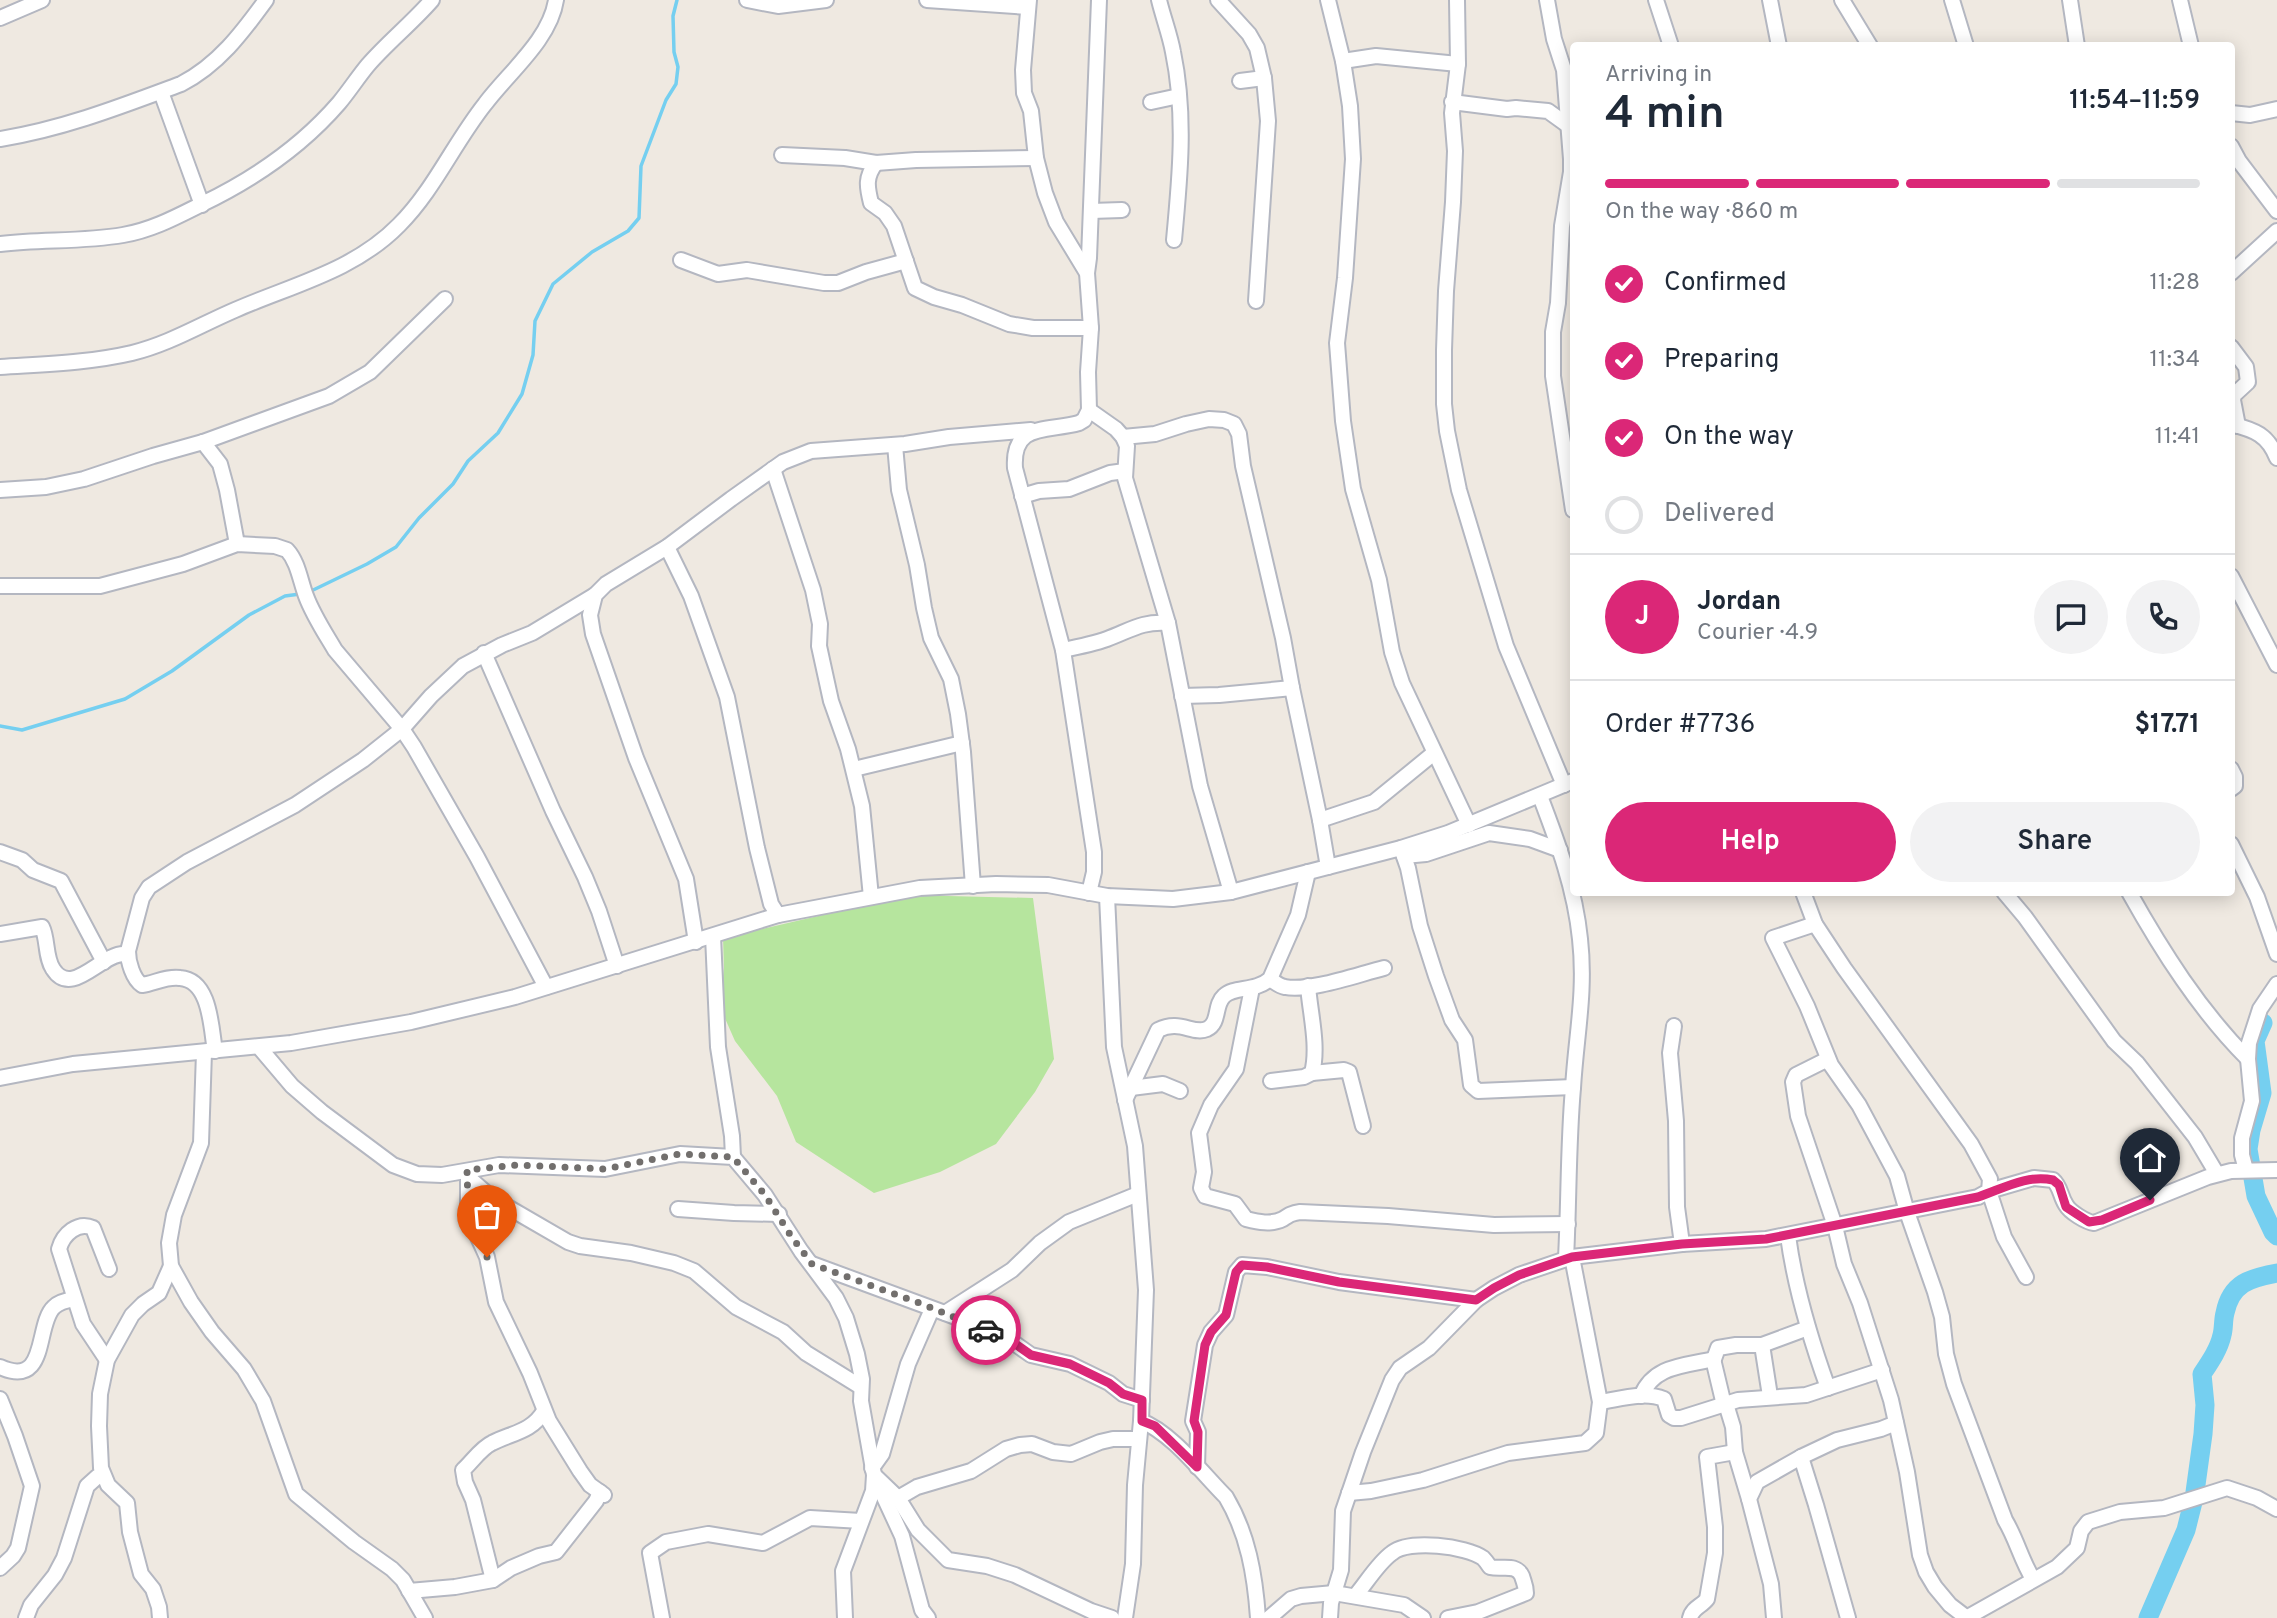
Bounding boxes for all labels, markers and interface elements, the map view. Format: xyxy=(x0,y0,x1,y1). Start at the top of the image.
text: Arriving in xyxy=(1605,61,1712,90)
text: 11:54–11:59 xyxy=(2069,85,2200,118)
text: 4 min xyxy=(1605,86,1725,145)
text: On the way · 860 m xyxy=(1605,198,1798,227)
icon: check xyxy=(1605,265,1643,303)
text: Confirmed xyxy=(1664,267,1787,300)
text: 11:28 xyxy=(2150,269,2200,298)
icon: check xyxy=(1605,342,1643,380)
text: Preparing xyxy=(1664,344,1779,377)
text: 11:34 xyxy=(2150,346,2200,375)
icon: check xyxy=(1605,419,1643,457)
text: On the way xyxy=(1664,421,1794,454)
text: 11:41 xyxy=(2155,423,2200,452)
text: Delivered xyxy=(1664,498,1775,531)
button: chat xyxy=(2034,580,2108,654)
button: phone xyxy=(2126,580,2200,654)
text: Jordan xyxy=(1697,586,1781,619)
text: J xyxy=(1635,601,1649,634)
text: Courier · 4.9 xyxy=(1697,619,1818,648)
text: Order #7736 xyxy=(1605,709,1755,742)
text: $17.71 xyxy=(2134,709,2200,742)
button: Help xyxy=(1605,802,1896,882)
button: Share xyxy=(1910,802,2200,882)
pin xyxy=(2120,1128,2180,1200)
icon: home xyxy=(2131,1139,2169,1177)
pin xyxy=(457,1185,517,1257)
icon: bag xyxy=(468,1196,506,1234)
courier xyxy=(951,1295,1021,1365)
icon: car xyxy=(967,1311,1005,1349)

